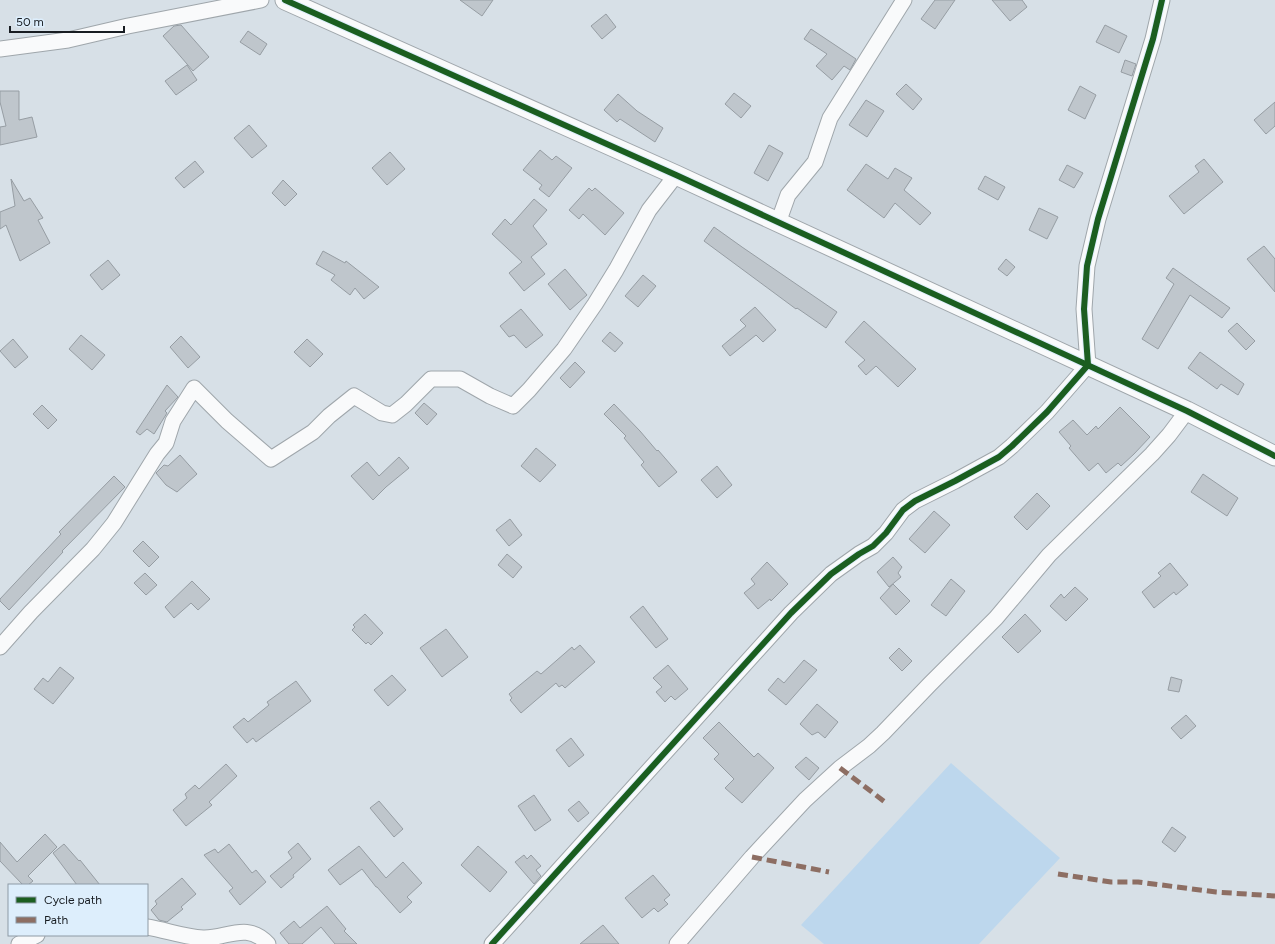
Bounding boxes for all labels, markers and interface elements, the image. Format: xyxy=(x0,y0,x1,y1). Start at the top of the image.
scale bar xyxy=(10,8,124,34)
text: 50 m xyxy=(16,15,44,29)
legend xyxy=(8,884,148,936)
text: Cycle path xyxy=(44,893,102,907)
text: Path xyxy=(44,913,68,927)

